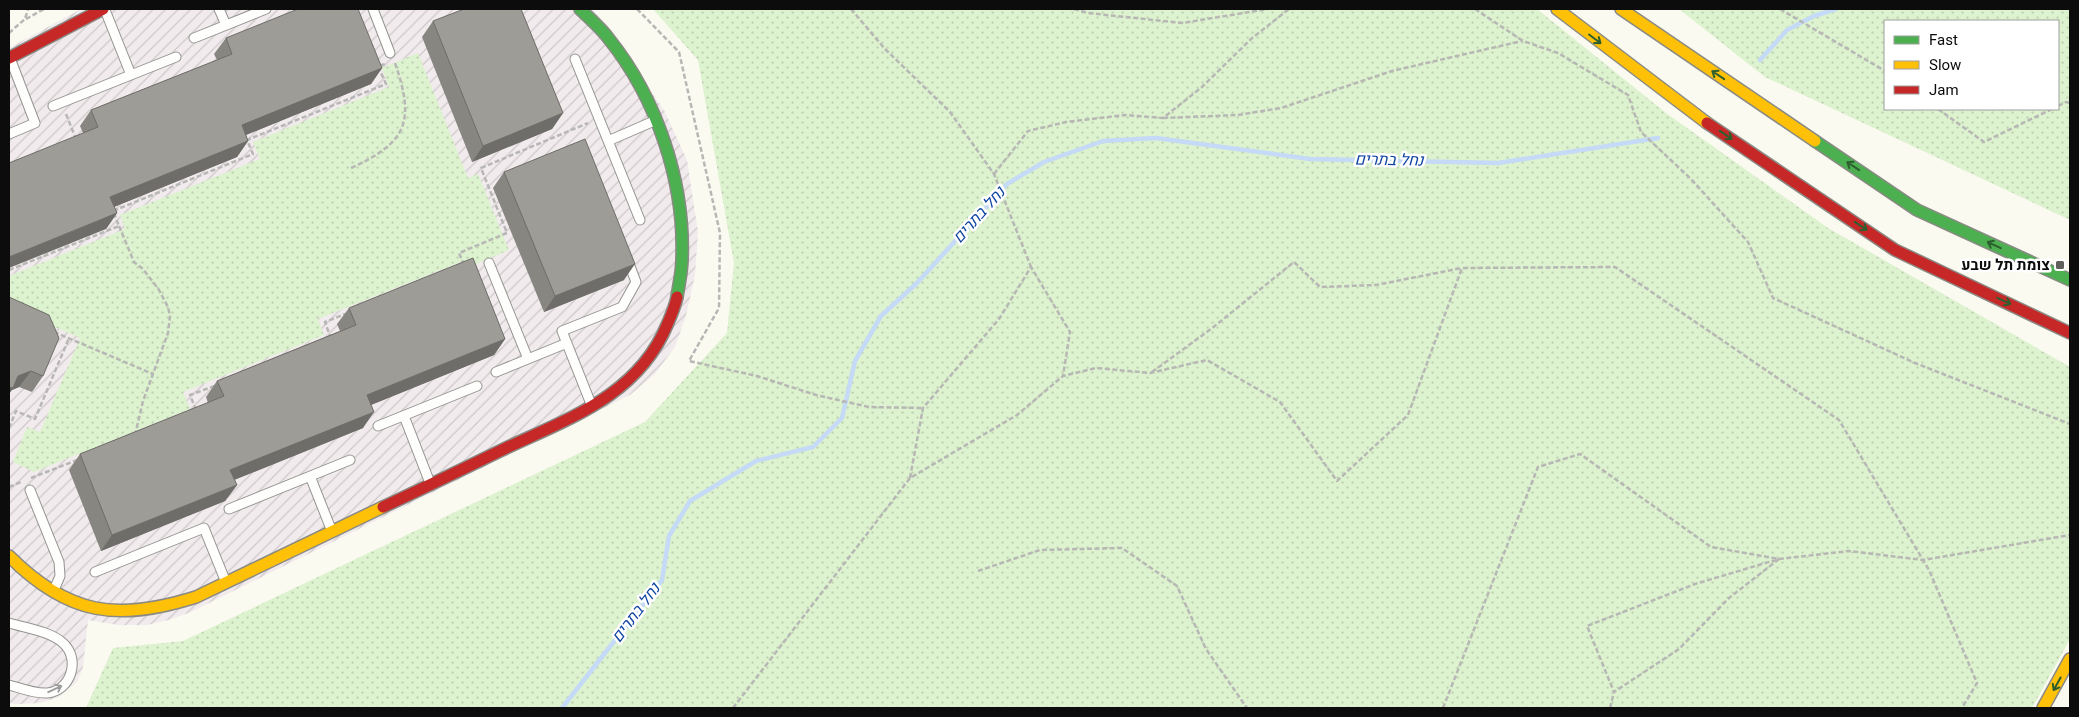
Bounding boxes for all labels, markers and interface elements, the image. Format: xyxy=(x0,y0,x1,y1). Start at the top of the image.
legend xyxy=(1884,20,2059,110)
text: Fast xyxy=(1929,29,1958,51)
one-way arrow xyxy=(1588,34,1602,44)
text: Slow xyxy=(1929,54,1961,76)
one-way arrow xyxy=(1712,70,1726,80)
text: Jam xyxy=(1929,79,1959,101)
one-way arrow xyxy=(1719,130,1733,140)
water label: נחל בתרים xyxy=(1354,147,1425,173)
one-way arrow xyxy=(1846,161,1860,171)
water label: נחל בתרים xyxy=(947,180,1012,249)
one-way arrow xyxy=(1853,221,1867,231)
one-way arrow xyxy=(1987,240,2002,249)
place label: צומת תל שבע xyxy=(1961,254,2050,276)
marker: צומת תל שבע xyxy=(2054,259,2066,271)
one-way arrow xyxy=(1996,297,2011,307)
water label: נחל בתרים xyxy=(606,577,667,648)
one-way arrow xyxy=(2052,676,2062,691)
one-way arrow xyxy=(48,684,63,694)

